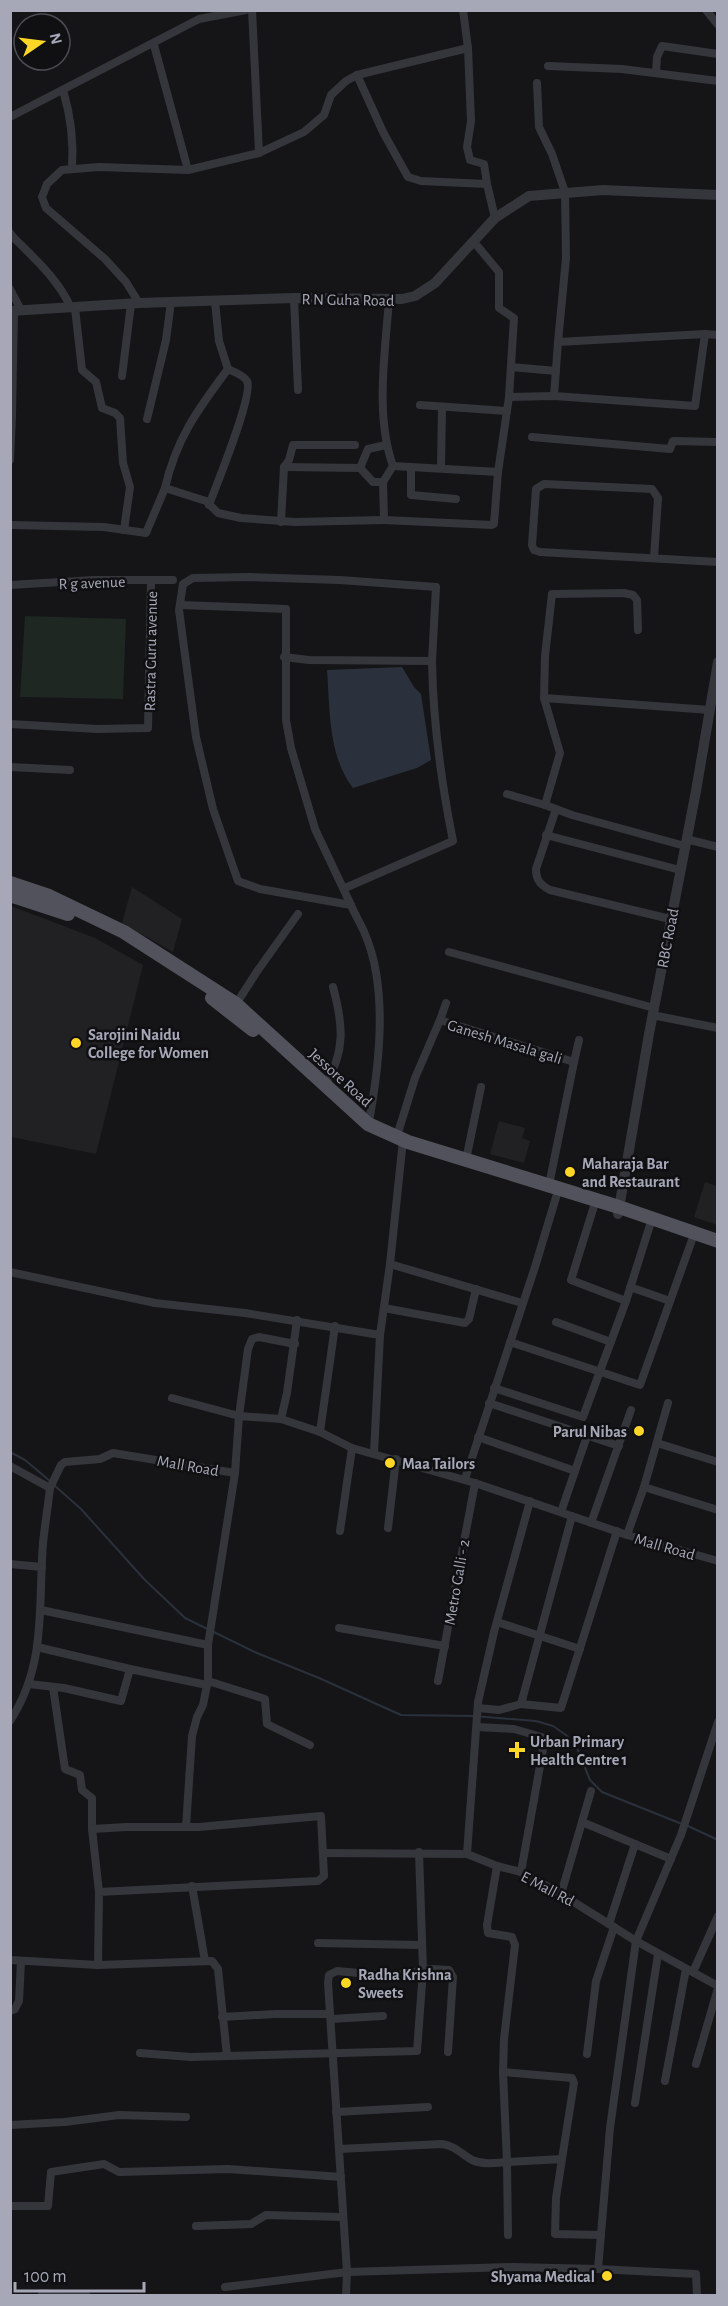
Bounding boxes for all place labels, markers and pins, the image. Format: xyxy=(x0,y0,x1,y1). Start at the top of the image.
place label: Sarojini Naidu College for Women xyxy=(88,1027,209,1061)
marker: Sarojini Naidu College for Women xyxy=(69,1036,83,1050)
place label: Maharaja Bar and Restaurant xyxy=(582,1156,680,1190)
marker: Maharaja Bar and Restaurant xyxy=(563,1165,577,1179)
place label: Parul Nibas xyxy=(553,1424,627,1440)
marker: Parul Nibas xyxy=(632,1424,646,1438)
marker: Maa Tailors xyxy=(383,1456,397,1470)
place label: Maa Tailors xyxy=(402,1456,475,1472)
place label: Urban Primary Health Centre 1 xyxy=(530,1734,627,1768)
marker: Urban Primary Health Centre 1 xyxy=(508,1741,526,1759)
place label: Radha Krishna Sweets xyxy=(358,1967,452,2001)
marker: Radha Krishna Sweets xyxy=(339,1976,353,1990)
place label: Shyama Medical xyxy=(491,2269,595,2286)
marker: Shyama Medical xyxy=(600,2269,614,2283)

